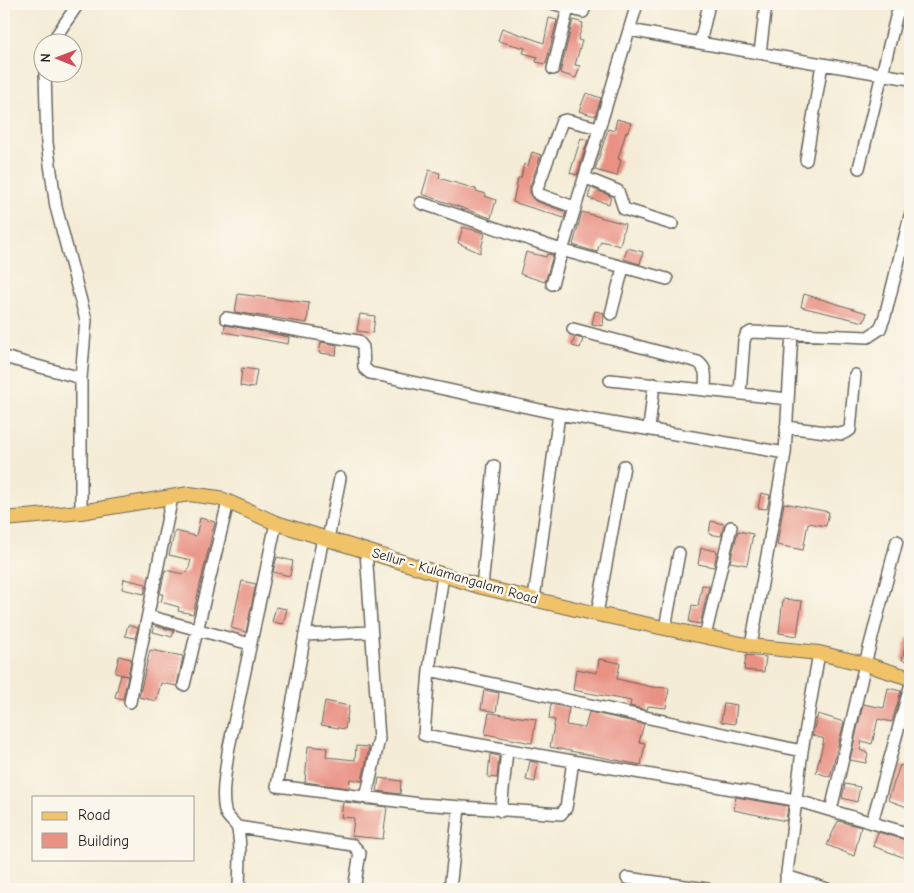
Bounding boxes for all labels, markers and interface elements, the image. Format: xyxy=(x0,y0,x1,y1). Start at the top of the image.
north arrow xyxy=(32,32,82,82)
text: N xyxy=(37,53,54,62)
street label: Sellur - Kulamangalam Road xyxy=(370,544,540,608)
legend xyxy=(32,796,195,860)
text: Road xyxy=(78,806,110,824)
text: Building xyxy=(78,832,129,850)

